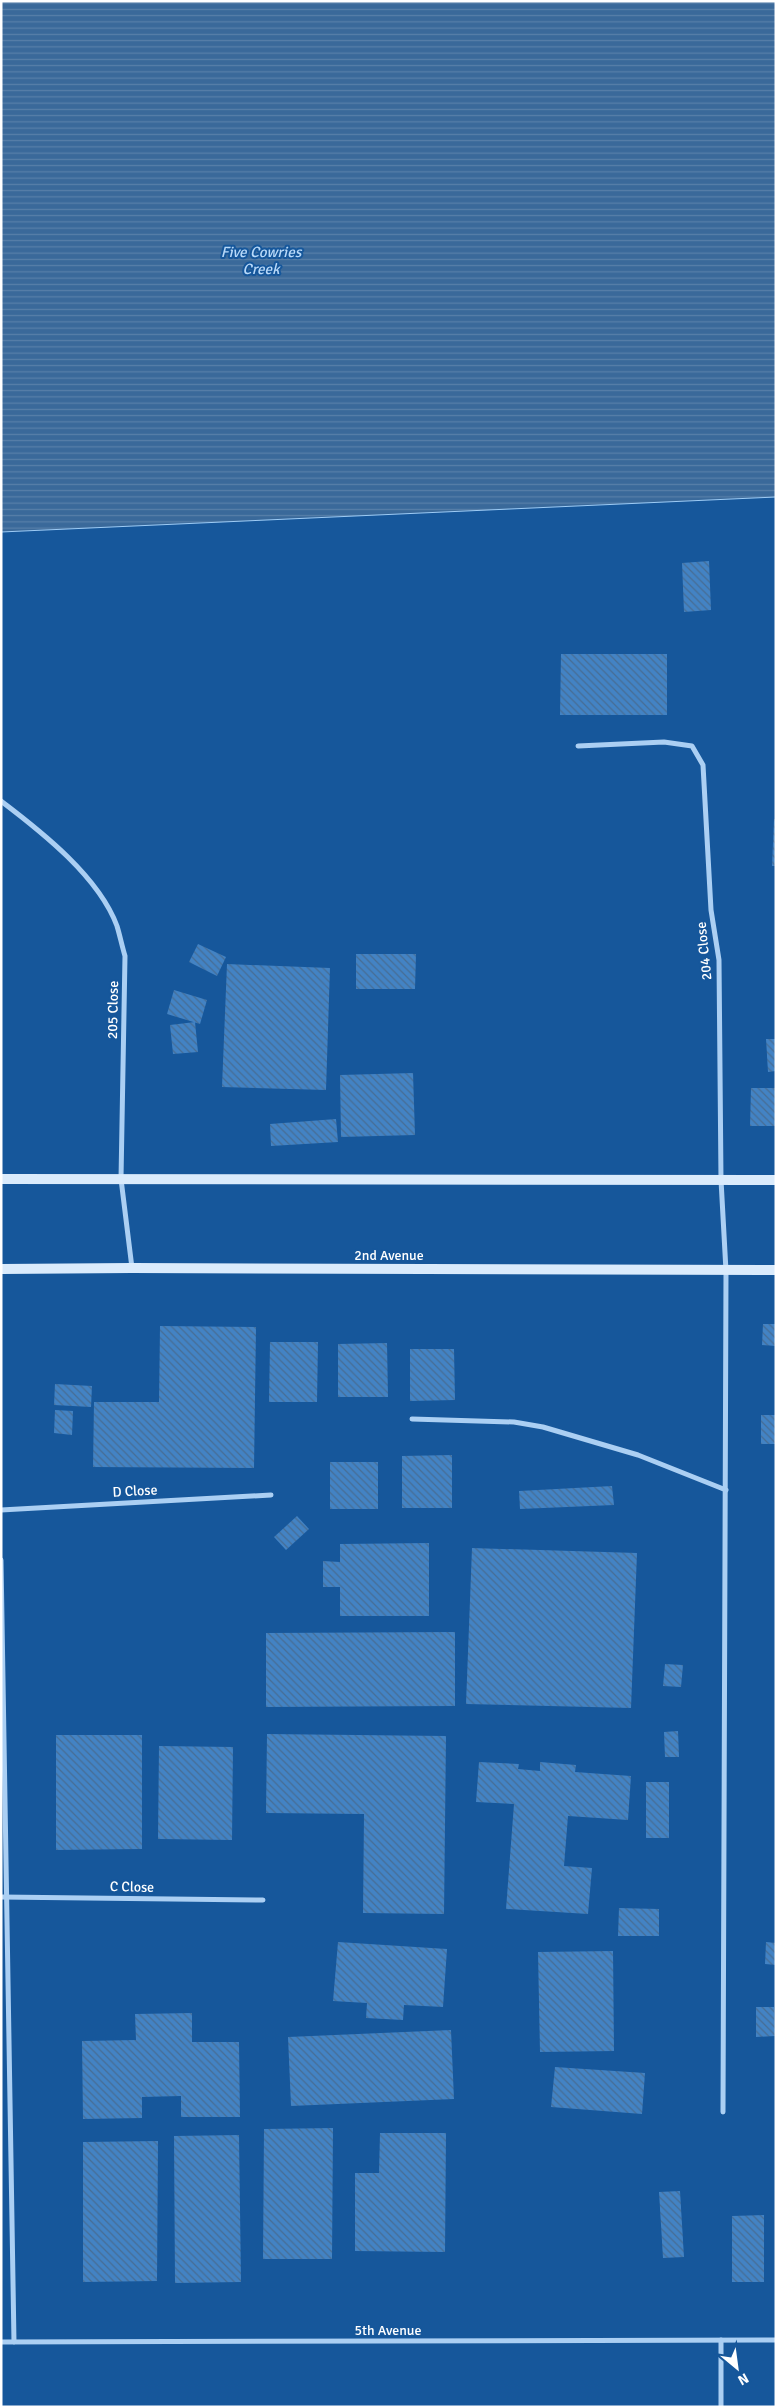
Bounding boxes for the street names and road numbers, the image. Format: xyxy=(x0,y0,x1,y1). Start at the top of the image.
street label: 204 Close xyxy=(692,921,716,981)
street label: 205 Close xyxy=(104,981,122,1039)
street label: 2nd Avenue xyxy=(354,1247,424,1264)
street label: D Close xyxy=(112,1481,158,1501)
street label: C Close xyxy=(110,1878,154,1896)
street label: 5th Avenue xyxy=(355,2322,421,2339)

